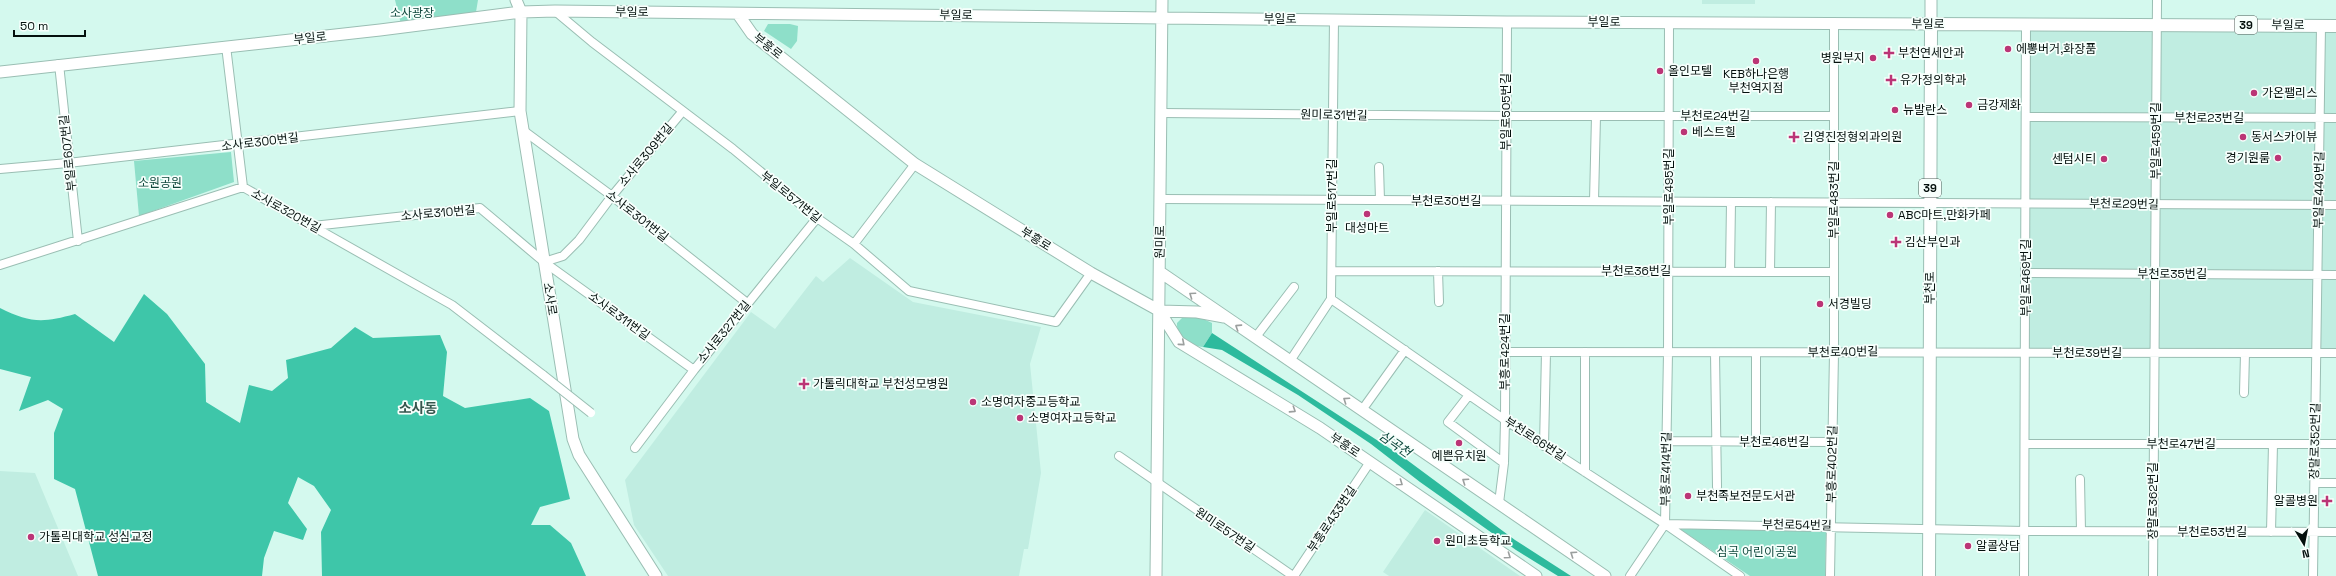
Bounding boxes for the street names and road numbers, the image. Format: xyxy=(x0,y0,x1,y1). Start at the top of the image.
street label: 부일로 xyxy=(615,4,649,20)
street label: 부일로 xyxy=(939,7,973,23)
street label: 부일로 xyxy=(1263,11,1297,27)
street label: 부일로 xyxy=(1587,14,1621,30)
street label: 부일로 xyxy=(1911,16,1945,32)
road number: 39 xyxy=(2235,16,2257,34)
street label: 부일로 xyxy=(2271,17,2305,33)
street label: 부일로 xyxy=(293,28,327,48)
street label: 부흥로 xyxy=(750,29,786,63)
street label: 부일로505번길 xyxy=(1498,73,1514,151)
street label: 부일로459번길 xyxy=(2148,102,2164,180)
street label: 원미로31번길 xyxy=(1300,106,1368,124)
street label: 부천로24번길 xyxy=(1680,108,1750,124)
street label: 부천로23번길 xyxy=(2174,110,2244,126)
street label: 부일로607번길 xyxy=(56,114,80,192)
street label: 소사로309번길 xyxy=(615,120,677,190)
street label: 소사로300번길 xyxy=(220,129,300,155)
street label: 부일로495번길 xyxy=(1661,148,1677,226)
street label: 부일로449번길 xyxy=(2310,151,2328,229)
street label: 부일로517번길 xyxy=(1324,159,1340,233)
street label: 부일로483번길 xyxy=(1826,161,1842,239)
street label: 부일로571번길 xyxy=(757,168,825,226)
road number: 39 xyxy=(1919,179,1941,197)
street label: 소사로320번길 xyxy=(248,185,324,237)
street label: 소사로301번길 xyxy=(602,187,672,245)
street label: 부천로30번길 xyxy=(1411,193,1481,209)
street label: 부천로29번길 xyxy=(2089,195,2159,213)
street label: 소사로310번길 xyxy=(400,202,476,224)
street label: 부흥로 xyxy=(1018,223,1054,255)
street label: 원미로 xyxy=(1152,225,1168,259)
street label: 부일로469번길 xyxy=(2018,239,2034,317)
street label: 부천로36번길 xyxy=(1601,263,1671,279)
street label: 부천로35번길 xyxy=(2137,266,2207,282)
street label: 부천로 xyxy=(1922,271,1938,305)
street label: 소사로 xyxy=(540,281,560,317)
street label: 소사로311번길 xyxy=(585,288,653,344)
street label: 소사로327번길 xyxy=(694,297,754,367)
street label: 부흥로424번길 xyxy=(1497,313,1513,391)
street label: 부천로40번길 xyxy=(1808,343,1878,361)
street label: 부천로39번길 xyxy=(2052,345,2122,361)
street label: 장말로352번길 xyxy=(2306,402,2324,480)
street label: 부천로66번길 xyxy=(1501,413,1569,465)
street label: 부흥로402번길 xyxy=(1823,425,1841,503)
street label: 부흥로 xyxy=(1327,429,1363,461)
street label: 부흥로414번길 xyxy=(1657,431,1675,507)
street label: 부천로46번길 xyxy=(1739,434,1809,450)
street label: 부천로47번길 xyxy=(2146,436,2216,452)
street label: 장말로362번길 xyxy=(2145,463,2161,539)
street label: 부흥로433번길 xyxy=(1304,483,1360,555)
street label: 원미로57번길 xyxy=(1192,504,1258,556)
street label: 부천로54번길 xyxy=(1762,516,1832,534)
street label: 부천로53번길 xyxy=(2177,524,2247,540)

